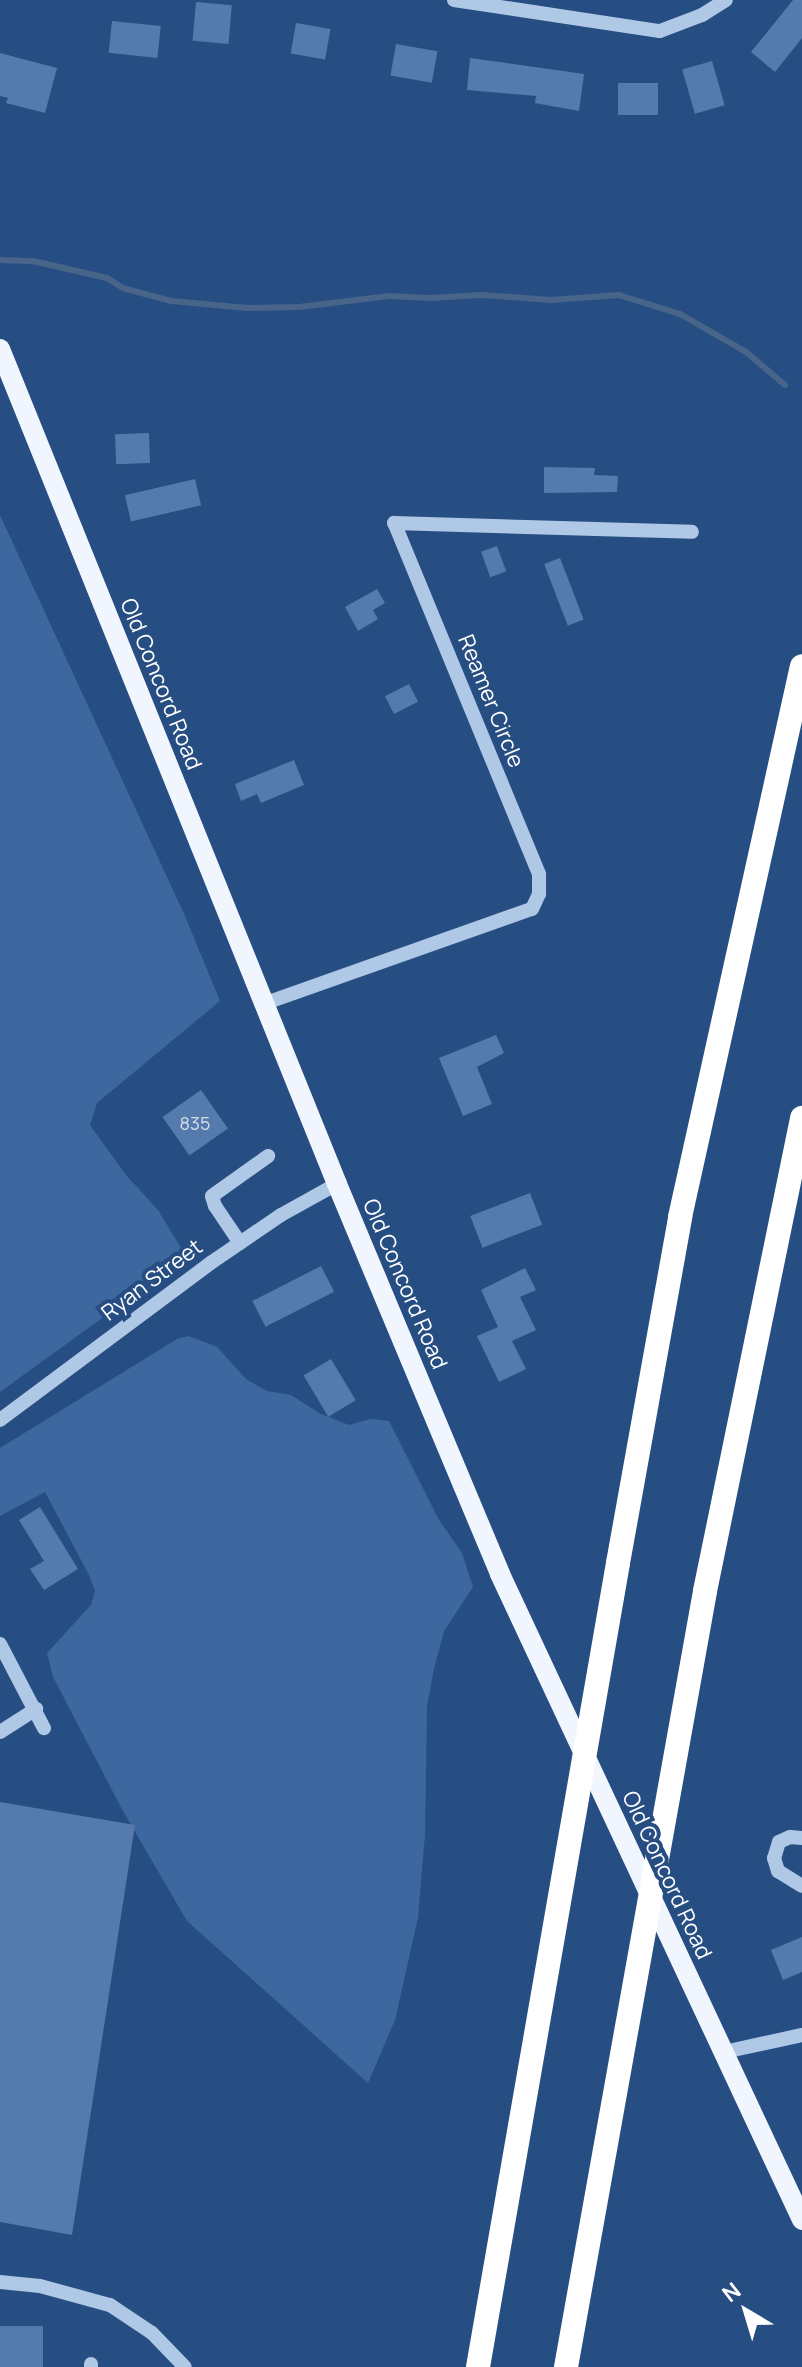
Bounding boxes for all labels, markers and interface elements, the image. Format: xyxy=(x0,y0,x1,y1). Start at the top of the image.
street label: Old Concord Road xyxy=(115,595,207,773)
street label: Reamer Circle xyxy=(452,631,530,771)
house number: 835 xyxy=(180,1112,210,1134)
street label: Old Concord Road xyxy=(357,1195,453,1373)
street label: Ryan Street xyxy=(96,1234,208,1326)
street label: Old Concord Road xyxy=(616,1787,718,1963)
north arrow xyxy=(706,2271,786,2351)
text: N xyxy=(716,2275,747,2309)

